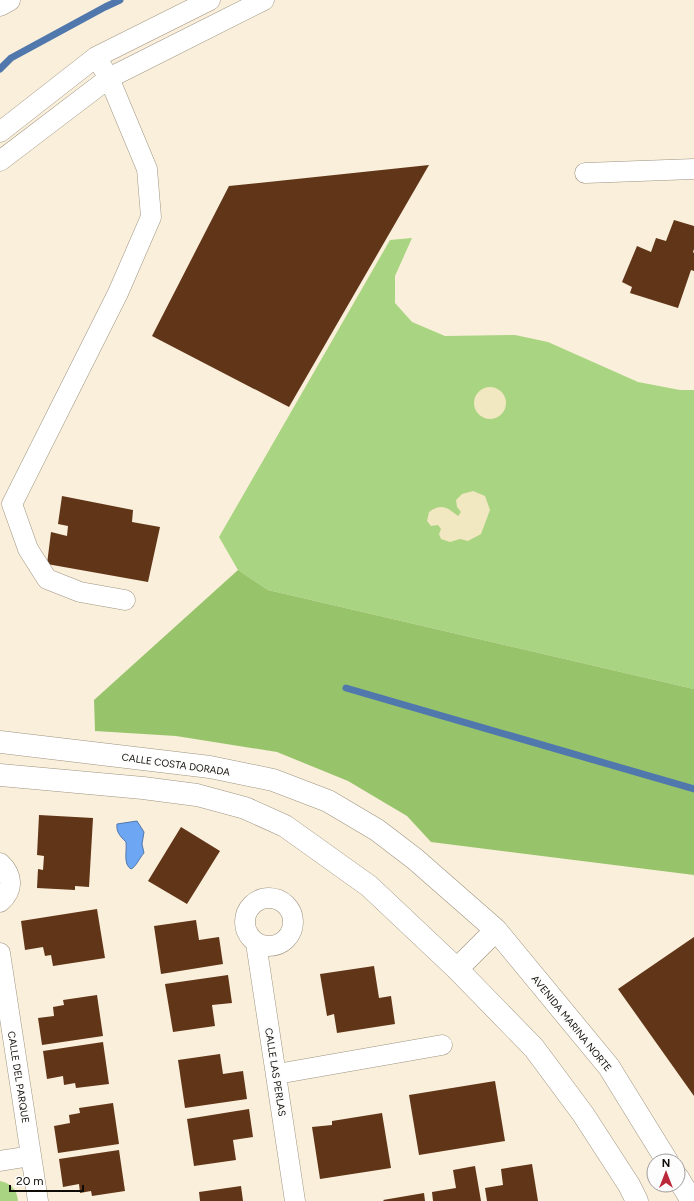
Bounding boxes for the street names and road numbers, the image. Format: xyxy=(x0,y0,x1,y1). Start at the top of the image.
street label: CALLE COSTA DORADA xyxy=(121,750,231,779)
street label: AVENIDA MARINA NORTE xyxy=(529,973,615,1074)
street label: CALLE LAS PERLAS xyxy=(262,1027,289,1117)
street label: CALLE DEL PARQUE xyxy=(5,1030,32,1124)

